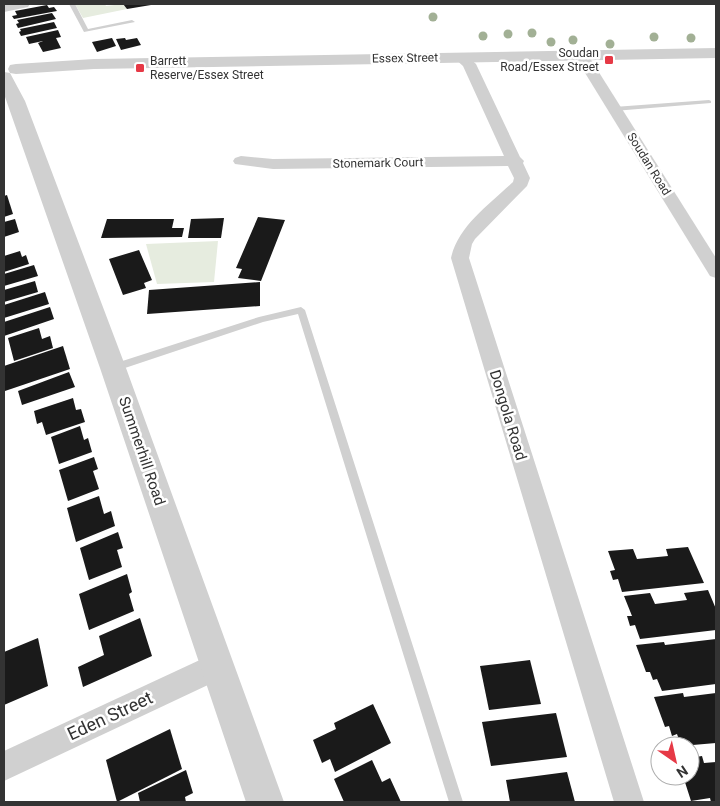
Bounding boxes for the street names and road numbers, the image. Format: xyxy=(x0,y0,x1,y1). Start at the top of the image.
street label: Essex Street xyxy=(372,50,438,66)
street label: Soudan Road xyxy=(624,130,674,198)
street label: Stonemark Court xyxy=(333,155,423,171)
street label: Dongola Road xyxy=(486,368,530,462)
street label: Summerhill Road xyxy=(115,394,169,508)
street label: Eden Street xyxy=(64,687,156,744)

